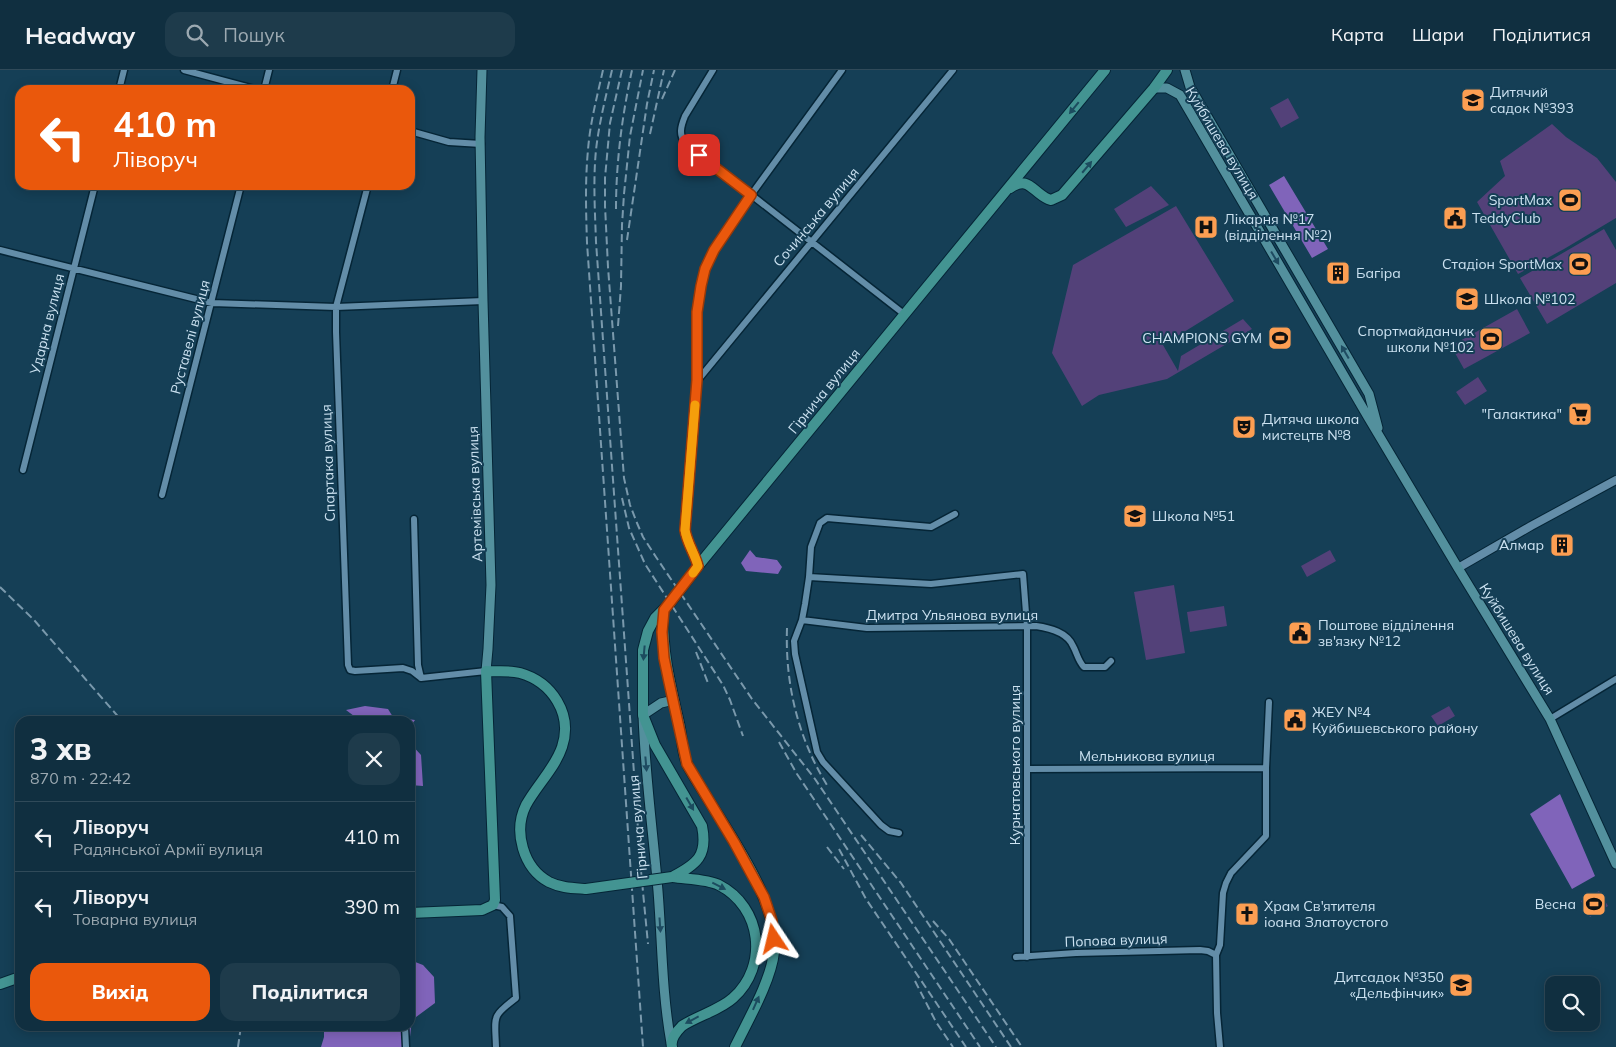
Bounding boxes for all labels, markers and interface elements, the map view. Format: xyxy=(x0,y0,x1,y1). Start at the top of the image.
search box xyxy=(165,12,515,57)
text: Headway xyxy=(25,20,135,50)
icon: search xyxy=(183,21,211,49)
text: Пошук xyxy=(223,23,285,47)
text: Карта xyxy=(1331,23,1384,46)
text: Шари xyxy=(1412,23,1464,46)
text: Поділитися xyxy=(1492,23,1591,46)
street label: Куйбишева вулиця xyxy=(1181,83,1263,203)
place label: Дитячий садок №393 xyxy=(1490,83,1574,117)
school or university icon: Дитячий садок №393 xyxy=(1460,87,1486,113)
one-way arrow xyxy=(1068,101,1079,114)
text: 410 m xyxy=(113,102,217,146)
icon: left xyxy=(30,105,95,170)
pin xyxy=(678,134,720,176)
icon: arrive xyxy=(685,141,713,169)
text: Ліворуч xyxy=(113,145,198,173)
one-way arrow xyxy=(1081,161,1092,174)
street label: Сочинська вулиця xyxy=(769,164,863,270)
sports icon: SportMax xyxy=(1557,187,1583,213)
place label: SportMax xyxy=(1489,191,1553,209)
public building icon: TeddyClub xyxy=(1442,205,1468,231)
place label: TeddyClub xyxy=(1472,209,1541,227)
place label: Лікарня №17 (відділення №2) xyxy=(1224,210,1332,244)
hospital icon: Лікарня №17 (відділення №2) xyxy=(1193,214,1219,240)
one-way arrow xyxy=(1270,251,1279,264)
sports icon: Стадіон SportMax xyxy=(1567,251,1593,277)
place label: Стадіон SportMax xyxy=(1442,255,1563,273)
building icon: Багіра xyxy=(1325,260,1351,286)
place label: Багіра xyxy=(1356,264,1401,282)
street label: Ударна вулиця xyxy=(26,272,68,377)
street label: Руставелі вулиця xyxy=(166,278,214,396)
school or university icon: Школа №102 xyxy=(1454,286,1480,312)
place label: Школа №102 xyxy=(1484,290,1576,308)
place label: Спортмайданчик школи №102 xyxy=(1358,322,1474,356)
sports icon: CHAMPIONS GYM xyxy=(1267,325,1293,351)
sports icon: Спортмайданчик школи №102 xyxy=(1478,326,1504,352)
place label: CHAMPIONS GYM xyxy=(1142,329,1262,347)
street label: Гірнича вулиця xyxy=(784,345,864,437)
one-way arrow xyxy=(1340,345,1349,358)
supermarket icon: "Галактика" xyxy=(1567,401,1593,427)
street label: Спартака вулиця xyxy=(317,404,339,522)
place label: "Галактика" xyxy=(1482,405,1562,423)
place label: Дитяча школа мистецтв №8 xyxy=(1262,410,1359,444)
theatre icon: Дитяча школа мистецтв №8 xyxy=(1231,414,1257,440)
street label: Артемівська вулиця xyxy=(464,426,486,562)
school or university icon: Школа №51 xyxy=(1122,503,1148,529)
place label: Школа №51 xyxy=(1152,507,1235,525)
building icon: Алмар xyxy=(1549,532,1575,558)
place label: Алмар xyxy=(1499,536,1544,554)
street label: Куйбишева вулиця xyxy=(1475,580,1559,698)
street label: Дмитра Ульянова вулиця xyxy=(866,606,1038,624)
place label: Поштове відділення зв'язку №12 xyxy=(1318,616,1454,650)
public building icon: Поштове відділення зв'язку №12 xyxy=(1287,620,1313,646)
one-way arrow xyxy=(640,645,648,661)
street label: Курнатовського вулиця xyxy=(1006,685,1024,845)
place label: ЖЕУ №4 Куйбишевського району xyxy=(1312,703,1479,737)
public building icon: ЖЕУ №4 Куйбишевського району xyxy=(1282,707,1308,733)
text: 3 хв xyxy=(30,730,91,768)
button: close xyxy=(348,733,400,785)
street label: Мельникова вулиця xyxy=(1079,747,1215,765)
one-way arrow xyxy=(642,756,650,772)
text: 870 m · 22:42 xyxy=(30,768,131,788)
street label: Гірнича вулиця xyxy=(624,774,652,880)
one-way arrow xyxy=(685,798,694,811)
text: Ліворуч xyxy=(73,815,149,839)
icon: left xyxy=(30,823,58,851)
text: 410 m xyxy=(344,825,400,849)
text: Радянської Армії вулиця xyxy=(73,839,263,859)
one-way arrow xyxy=(712,882,727,891)
text: Ліворуч xyxy=(73,885,149,909)
sports icon: Весна xyxy=(1581,891,1607,917)
icon: left xyxy=(30,893,58,921)
text: 390 m xyxy=(344,895,400,919)
place label: Весна xyxy=(1535,895,1576,913)
place label: Храм Св'ятителя іоана Златоустого xyxy=(1264,897,1388,931)
church icon: Храм Св'ятителя іоана Златоустого xyxy=(1234,901,1260,927)
text: Товарна вулиця xyxy=(73,909,197,929)
position arrow xyxy=(747,912,799,964)
one-way arrow xyxy=(657,918,665,934)
street label: Попова вулиця xyxy=(1064,929,1168,951)
button: Вихід xyxy=(30,963,210,1021)
button: Поділитися xyxy=(220,963,400,1021)
place label: Дитсадок №350 «Дельфінчик» xyxy=(1334,968,1444,1002)
school or university icon: Дитсадок №350 «Дельфінчик» xyxy=(1448,972,1474,998)
map controls xyxy=(1545,976,1600,1031)
button: search xyxy=(1545,976,1600,1031)
one-way arrow xyxy=(752,996,760,1010)
one-way arrow xyxy=(685,1016,699,1024)

